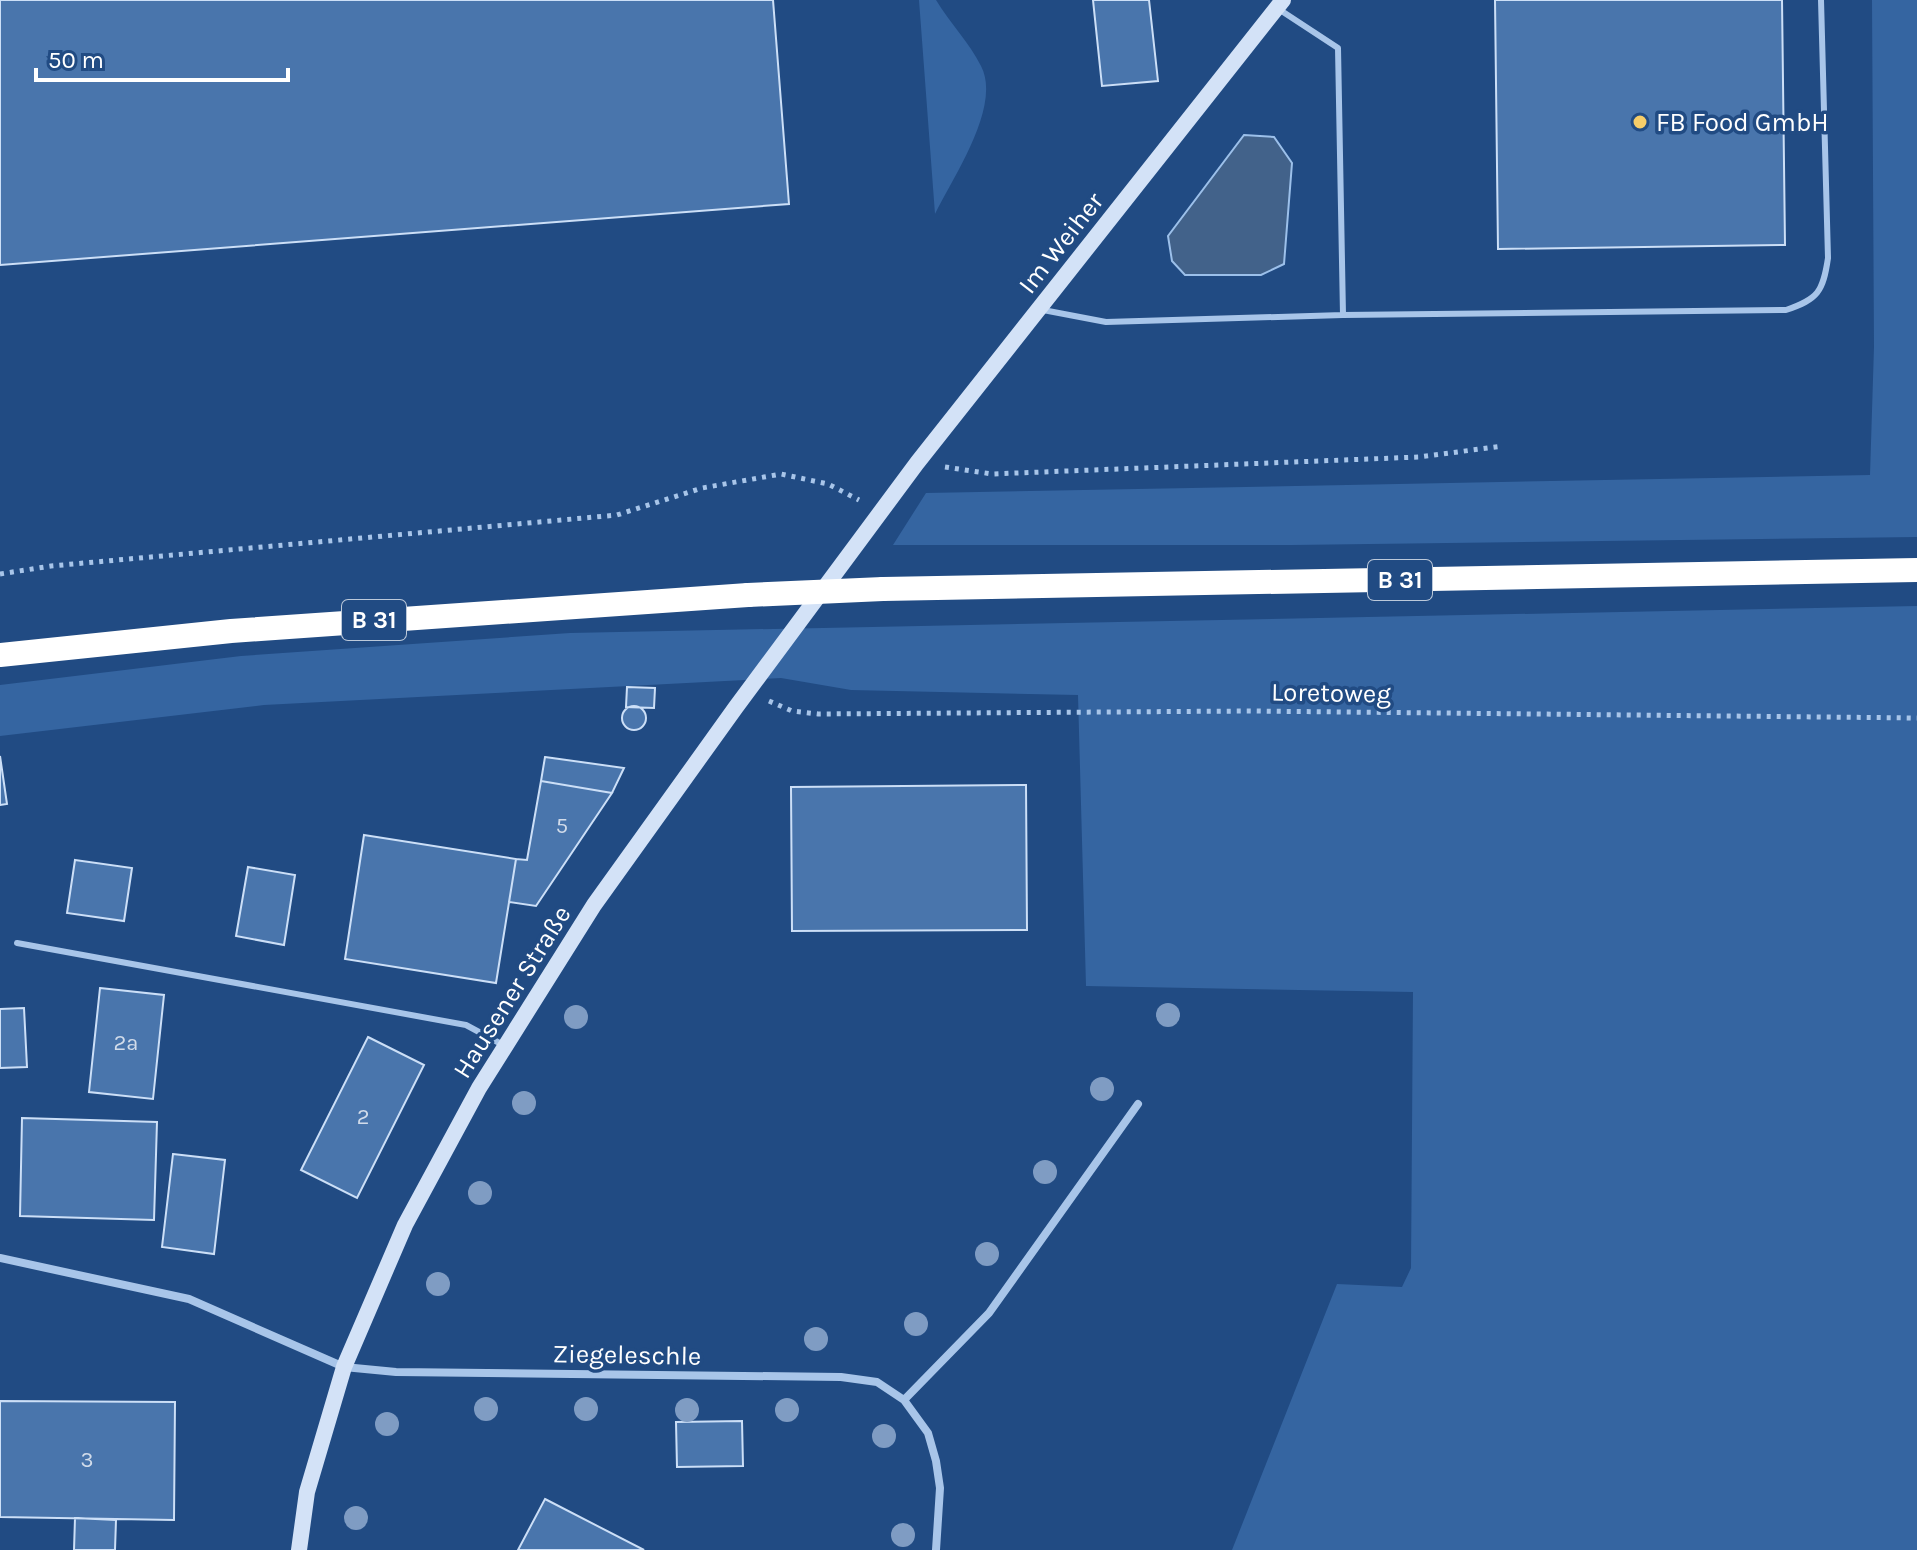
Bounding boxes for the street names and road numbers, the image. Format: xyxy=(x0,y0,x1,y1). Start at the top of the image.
street label: Im Weiher xyxy=(1012,186,1110,300)
road number: B 31 xyxy=(1368,560,1432,600)
road number: B 31 xyxy=(342,600,406,640)
street label: Loretoweg xyxy=(1271,676,1392,710)
street label: Hausener Straße xyxy=(447,900,577,1084)
street label: Ziegeleschle xyxy=(552,1338,702,1372)

